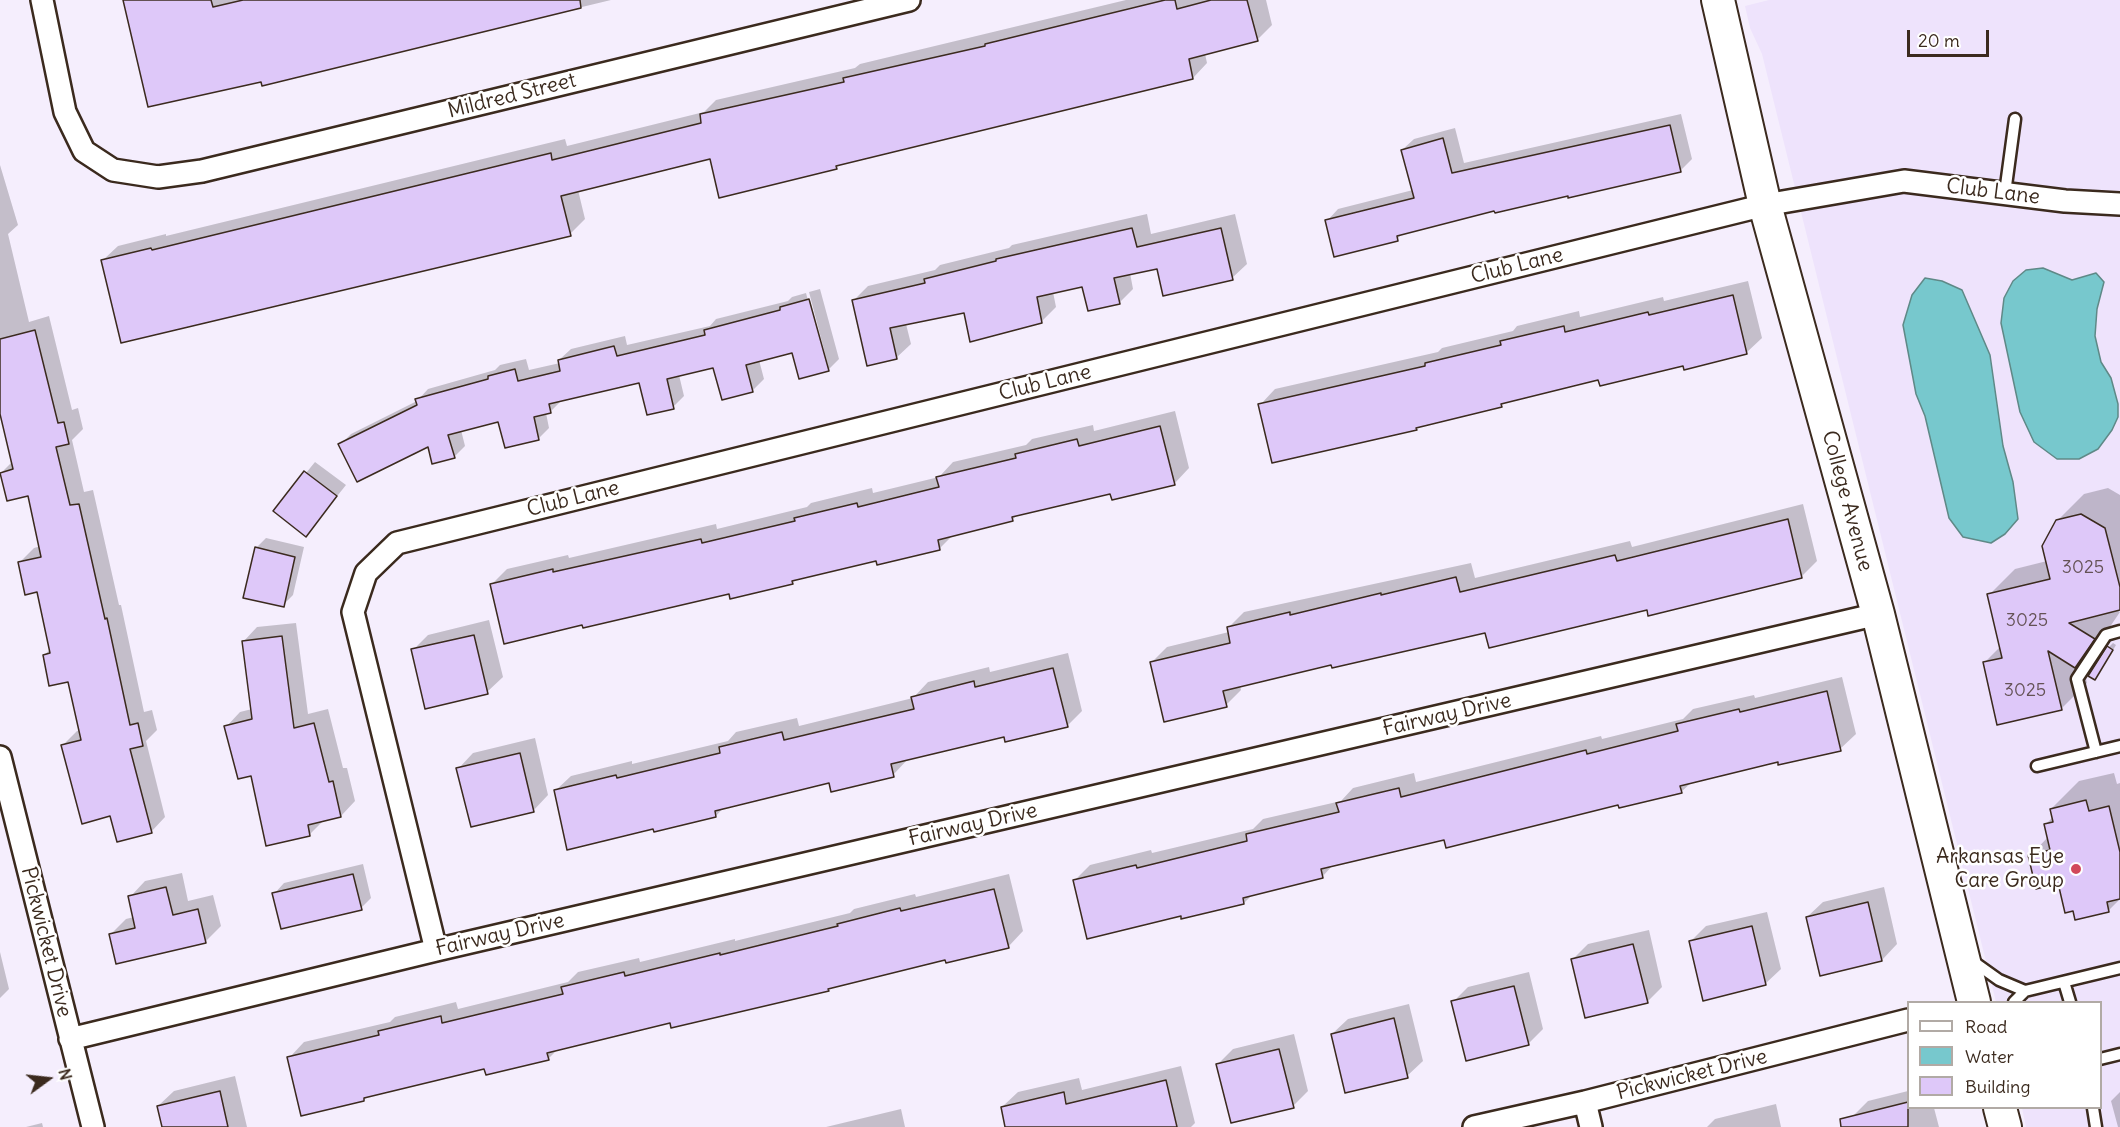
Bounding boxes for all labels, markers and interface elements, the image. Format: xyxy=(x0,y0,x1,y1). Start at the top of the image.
scale bar xyxy=(1910,18,1992,56)
text: 20 m xyxy=(1918,29,1960,52)
street label: Mildred Street xyxy=(445,68,579,124)
street label: Club Lane xyxy=(1945,174,2041,210)
street label: Club Lane xyxy=(1468,242,1566,290)
street label: Club Lane xyxy=(996,359,1094,407)
street label: College Avenue xyxy=(1816,428,1878,574)
street label: Club Lane xyxy=(524,475,622,523)
house number: 3025 xyxy=(2062,557,2104,579)
house number: 3025 xyxy=(2006,610,2048,632)
house number: 3025 xyxy=(2004,680,2046,702)
street label: Fairway Drive xyxy=(1380,688,1514,742)
street label: Fairway Drive xyxy=(906,798,1040,852)
place label: Arkansas Eye Care Group xyxy=(1936,844,2064,894)
marker: Arkansas Eye Care Group xyxy=(2069,862,2083,876)
street label: Pickwicket Drive xyxy=(15,864,77,1020)
street label: Fairway Drive xyxy=(433,908,567,962)
legend xyxy=(1907,1001,2102,1109)
text: Road xyxy=(1965,1015,2007,1038)
street label: Pickwicket Drive xyxy=(1614,1044,1770,1106)
text: Water xyxy=(1965,1045,2014,1068)
north arrow xyxy=(18,1049,78,1109)
text: N xyxy=(54,1066,76,1082)
text: Building xyxy=(1965,1075,2030,1098)

